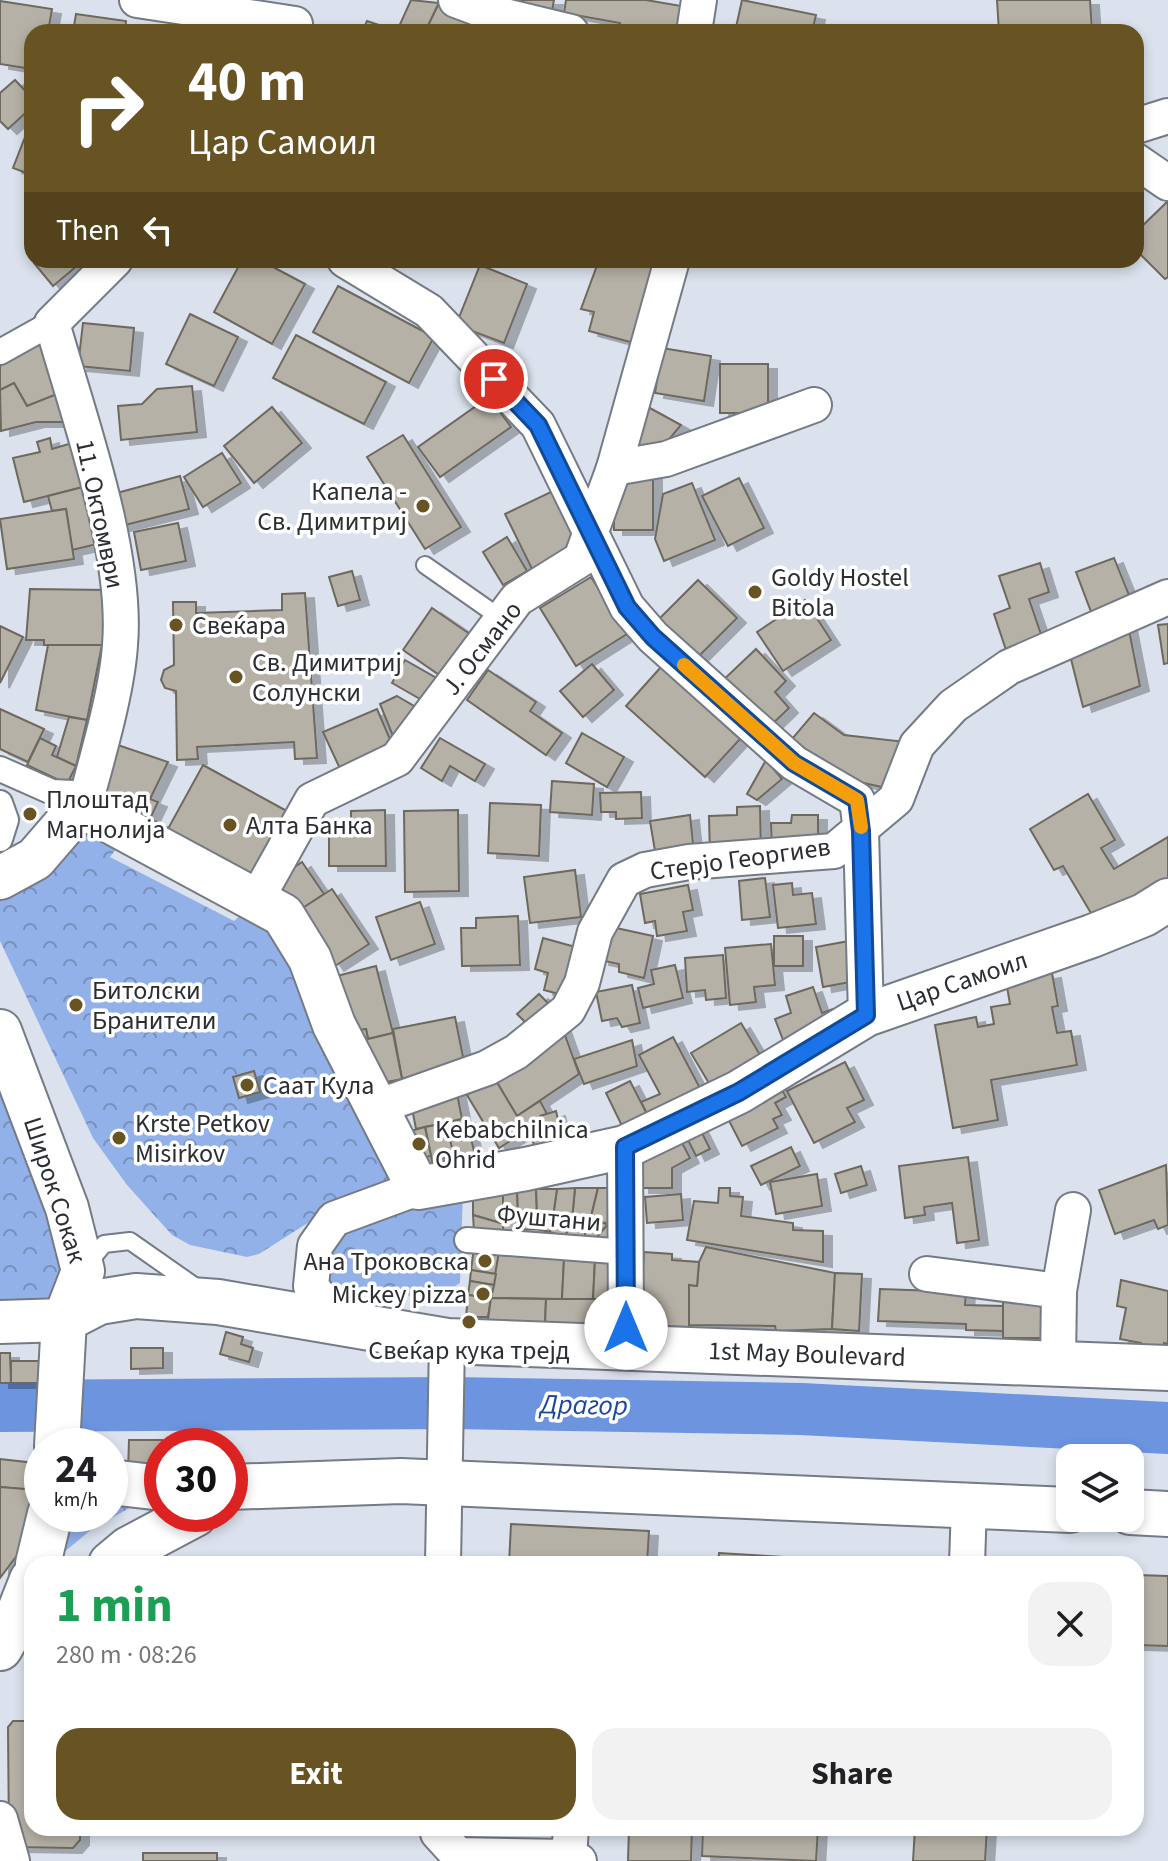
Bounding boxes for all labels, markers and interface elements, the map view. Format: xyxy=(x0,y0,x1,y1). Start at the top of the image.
text: 40 m xyxy=(188,43,306,122)
icon: right xyxy=(56,56,160,160)
text: Цар Самоил xyxy=(188,117,377,168)
icon: left xyxy=(136,208,180,252)
text: Then xyxy=(56,209,120,252)
pin xyxy=(460,345,528,413)
icon: arrive xyxy=(472,357,516,401)
street label: 11. Октомври xyxy=(66,436,134,592)
place label: Капела - Св. Димитриј xyxy=(257,473,407,540)
marker: Капела - Св. Димитриј xyxy=(414,497,432,515)
place label: Goldy Hostel Bitola xyxy=(771,559,909,626)
marker: Goldy Hostel Bitola xyxy=(746,583,764,601)
street label: Ј. Османо xyxy=(433,593,531,703)
place label: Свеќара xyxy=(192,607,286,644)
marker: Свеќара xyxy=(167,616,185,634)
place label: Св. Димитриј Солунски xyxy=(252,644,402,711)
marker: Св. Димитриј Солунски xyxy=(227,668,245,686)
place label: Плоштад Магнолија xyxy=(46,781,165,848)
marker: Плоштад Магнолија xyxy=(21,805,39,823)
place label: Алта Банка xyxy=(246,807,373,844)
marker: Алта Банка xyxy=(221,816,239,834)
street label: Стерјо Георгиев xyxy=(647,828,833,890)
street label: Цар Самоил xyxy=(891,941,1033,1021)
place label: Битолски Бранители xyxy=(92,972,217,1039)
marker: Битолски Бранители xyxy=(67,996,85,1014)
place label: Саат Кула xyxy=(263,1067,374,1104)
marker: Саат Кула xyxy=(238,1076,256,1094)
place label: Krste Petkov Misirkov xyxy=(135,1105,270,1172)
place label: Kebabchilnica Ohrid xyxy=(435,1111,589,1178)
street label: Широк Сокак xyxy=(14,1112,96,1268)
marker: Krste Petkov Misirkov xyxy=(110,1129,128,1147)
marker: Kebabchilnica Ohrid xyxy=(410,1135,428,1153)
street label: Фуштани xyxy=(495,1195,603,1241)
place label: Ана Троковска xyxy=(303,1243,469,1280)
marker: Ана Троковска xyxy=(476,1252,494,1270)
place label: Mickey pizza xyxy=(332,1276,467,1313)
marker: Mickey pizza xyxy=(474,1285,492,1303)
position arrow xyxy=(584,1286,668,1370)
marker: Свеќар кука трејд xyxy=(460,1313,478,1331)
place label: Свеќар кука трејд xyxy=(368,1332,570,1369)
street label: 1st May Boulevard xyxy=(708,1332,906,1376)
water label: Драгор xyxy=(538,1384,628,1426)
speed limit sign: 30 xyxy=(144,1428,248,1532)
text: 24 xyxy=(55,1441,97,1498)
map controls xyxy=(1056,1444,1144,1532)
button: layers xyxy=(1056,1444,1144,1532)
text: km/h xyxy=(54,1486,98,1514)
text: 1 min xyxy=(56,1572,173,1640)
button: close xyxy=(1028,1582,1112,1666)
text: 280 m · 08:26 xyxy=(56,1636,197,1673)
button: Exit xyxy=(56,1728,576,1820)
button: Share xyxy=(592,1728,1112,1820)

